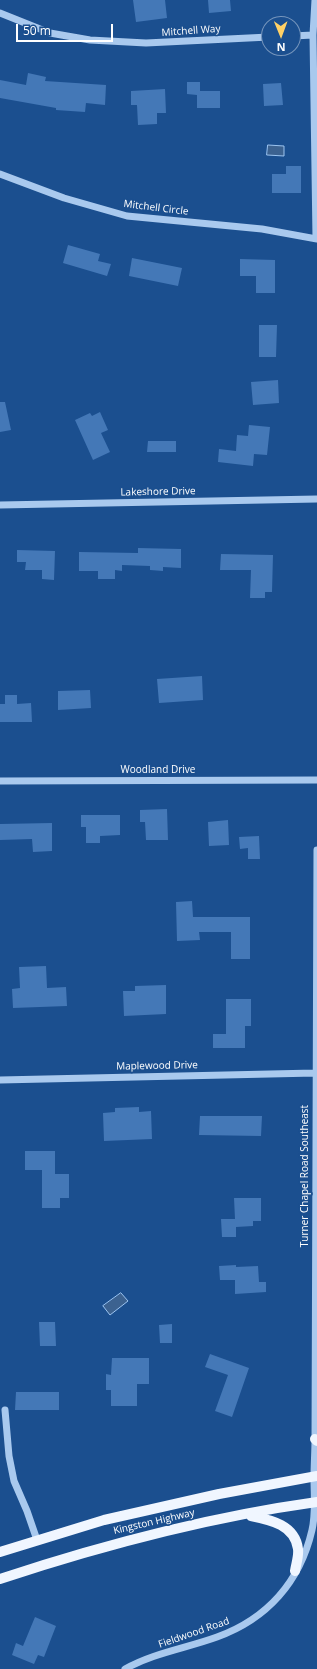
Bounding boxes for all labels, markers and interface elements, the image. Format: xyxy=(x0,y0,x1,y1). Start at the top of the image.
scale bar xyxy=(18,16,115,42)
north arrow xyxy=(261,16,301,56)
text: 50 m xyxy=(23,22,51,39)
street label: Mitchell Way xyxy=(161,23,221,39)
text: N xyxy=(277,40,286,55)
street label: Mitchell Circle xyxy=(123,198,189,218)
street label: Lakeshore Drive xyxy=(120,485,196,499)
street label: Woodland Drive xyxy=(121,764,195,776)
street label: Maplewood Drive xyxy=(116,1059,198,1073)
street label: Turner Chapel Road Southeast xyxy=(299,1105,311,1247)
street label: Kingston Highway xyxy=(112,1507,196,1537)
street label: Fieldwood Road xyxy=(157,1615,231,1651)

